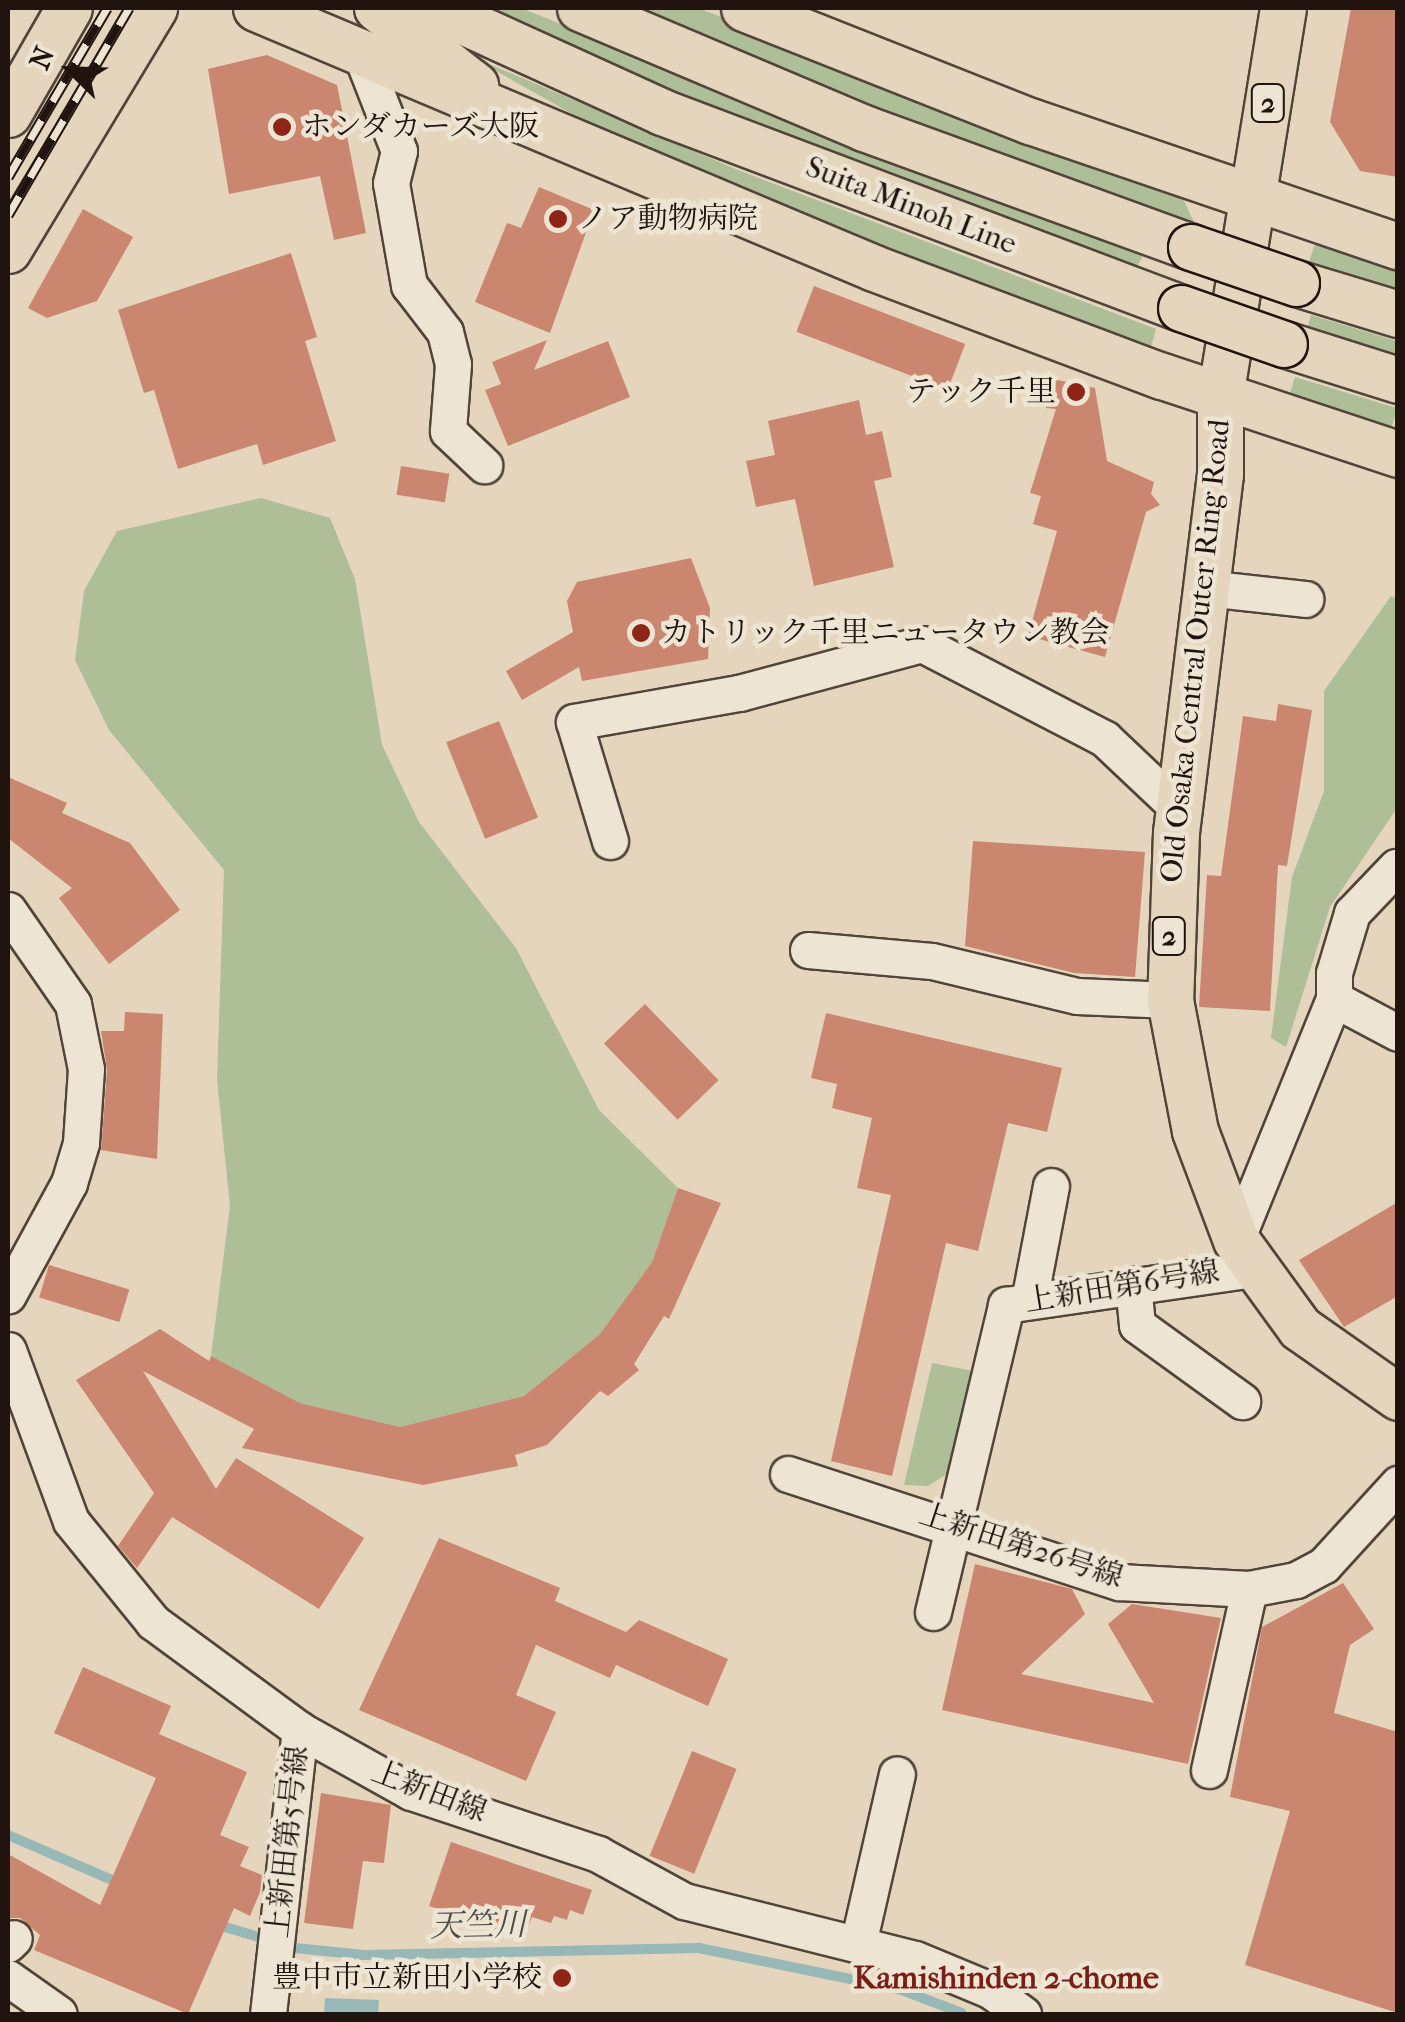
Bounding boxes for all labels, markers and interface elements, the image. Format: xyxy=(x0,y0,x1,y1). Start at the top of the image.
north arrow xyxy=(20,20,120,120)
text: N xyxy=(23,42,61,74)
road number: 2 xyxy=(1250,80,1286,126)
place label: ホンダカーズ大阪 xyxy=(302,109,542,145)
marker: ホンダカーズ大阪 xyxy=(271,116,293,138)
street label: Suita Minoh Line xyxy=(801,149,1021,263)
place label: ノア動物病院 xyxy=(578,201,758,237)
marker: ノア動物病院 xyxy=(547,208,569,230)
place label: テック千里 xyxy=(906,374,1056,410)
marker: テック千里 xyxy=(1065,381,1087,403)
street label: Old Osaka Central Outer Ring Road xyxy=(1154,417,1238,885)
place label: カトリック千里ニュータウン教会 xyxy=(661,615,1111,651)
marker: カトリック千里ニュータウン教会 xyxy=(630,622,652,644)
road number: 2 xyxy=(1152,913,1186,959)
street label: 上新田第6号線 xyxy=(1022,1254,1222,1320)
street label: 上新田第26号線 xyxy=(915,1496,1127,1596)
street label: 上新田第5号線 xyxy=(260,1744,316,1940)
street label: 上新田線 xyxy=(367,1754,491,1830)
water label: 天竺川 xyxy=(430,1906,526,1946)
district label: Kamishinden 2-chome xyxy=(853,1959,1159,1997)
place label: 豊中市立新田小学校 xyxy=(272,1960,542,1996)
marker: 豊中市立新田小学校 xyxy=(551,1967,573,1989)

